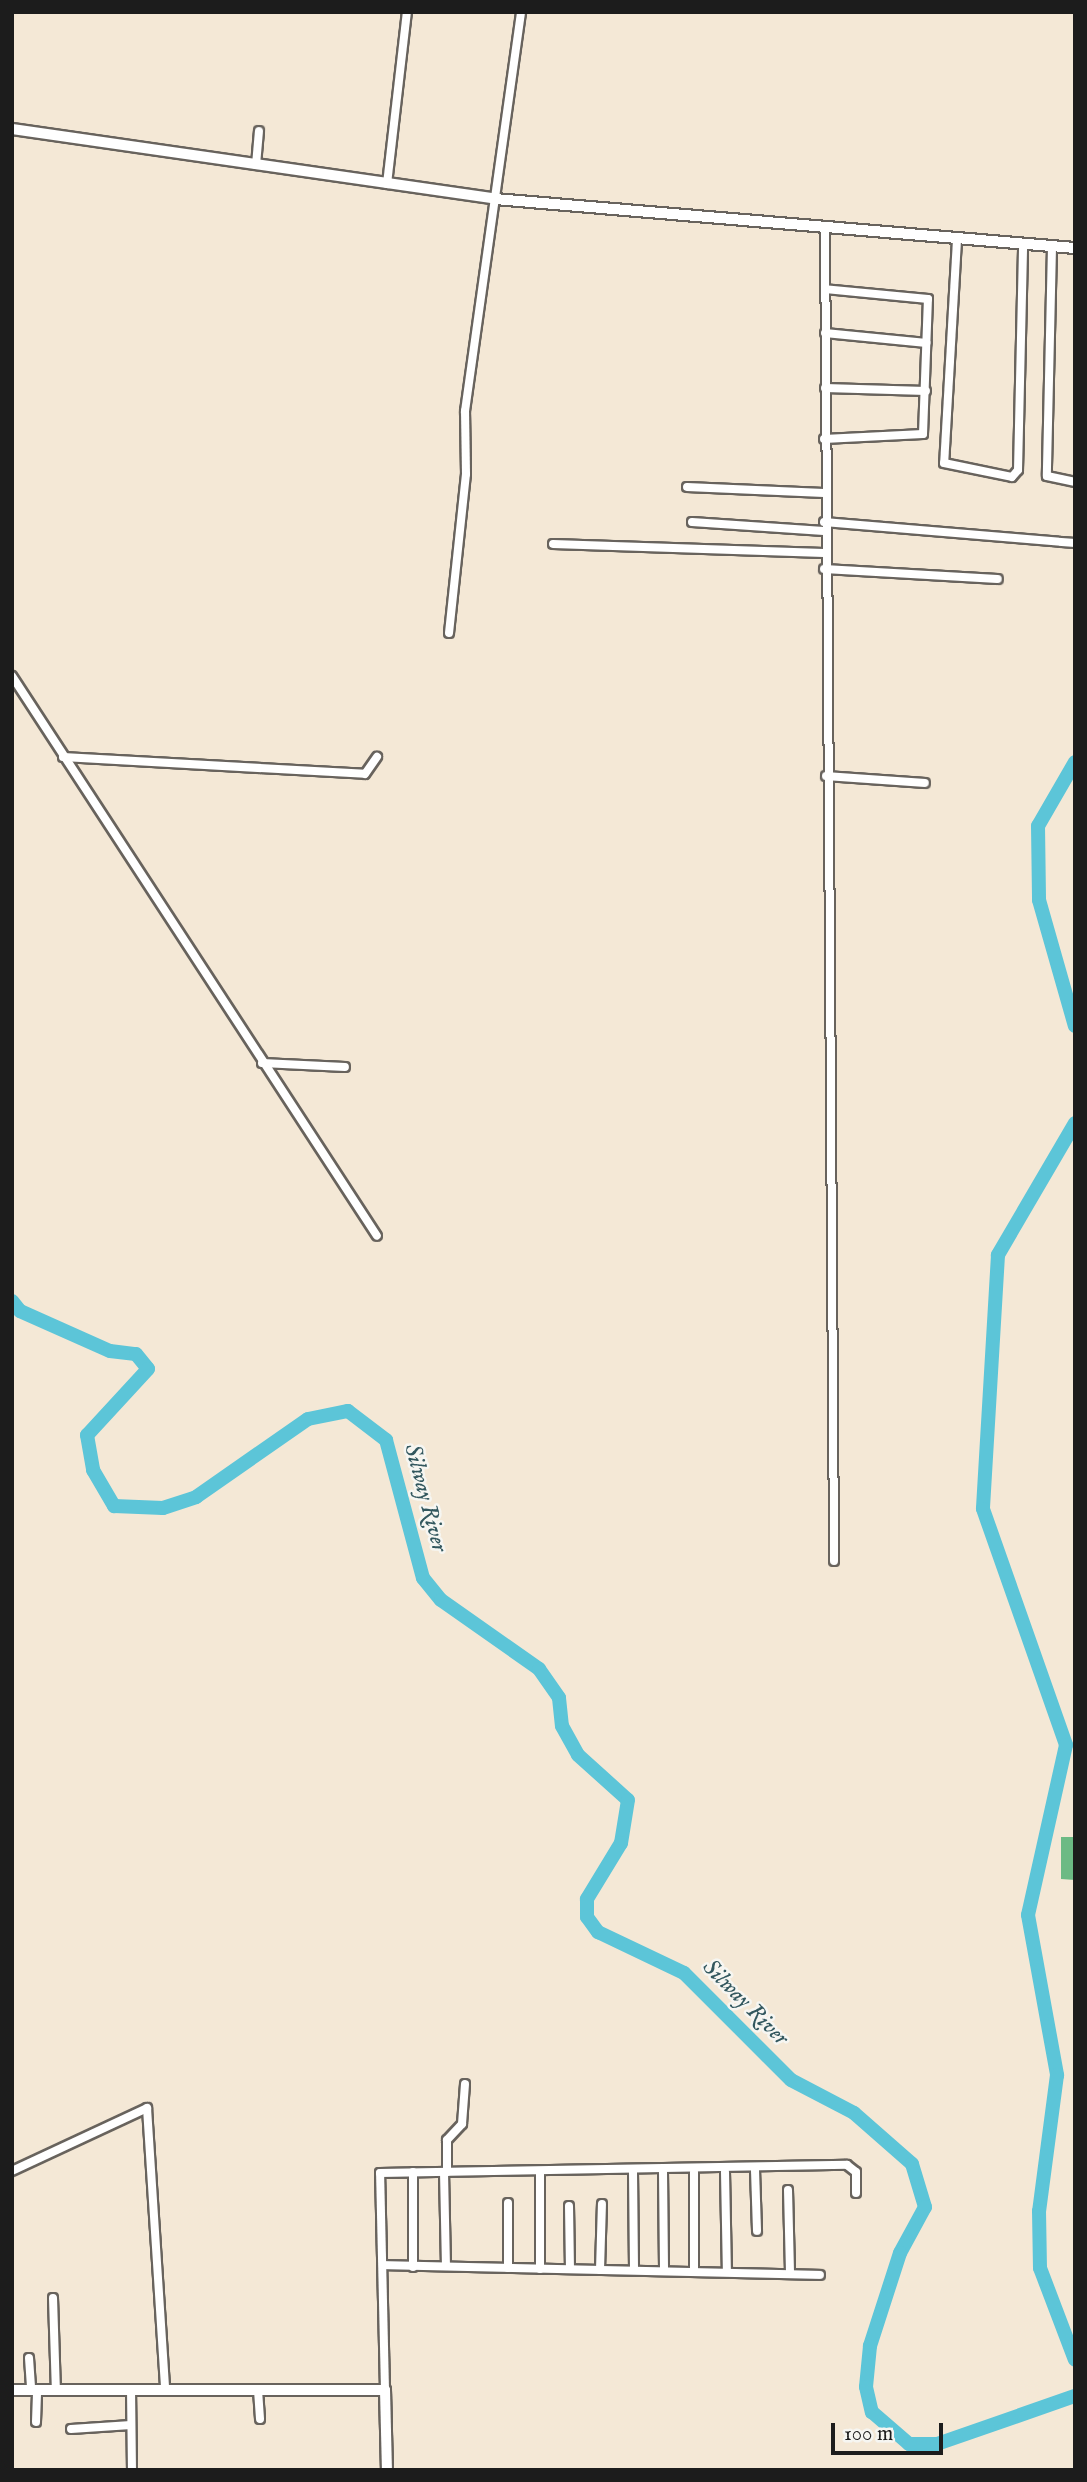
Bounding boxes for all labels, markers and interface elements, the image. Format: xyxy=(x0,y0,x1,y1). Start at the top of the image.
water label: Silway River xyxy=(397,1441,453,1555)
water label: Silway River xyxy=(696,1954,794,2052)
scale bar xyxy=(835,2408,947,2452)
text: 100 m xyxy=(844,2421,893,2448)

